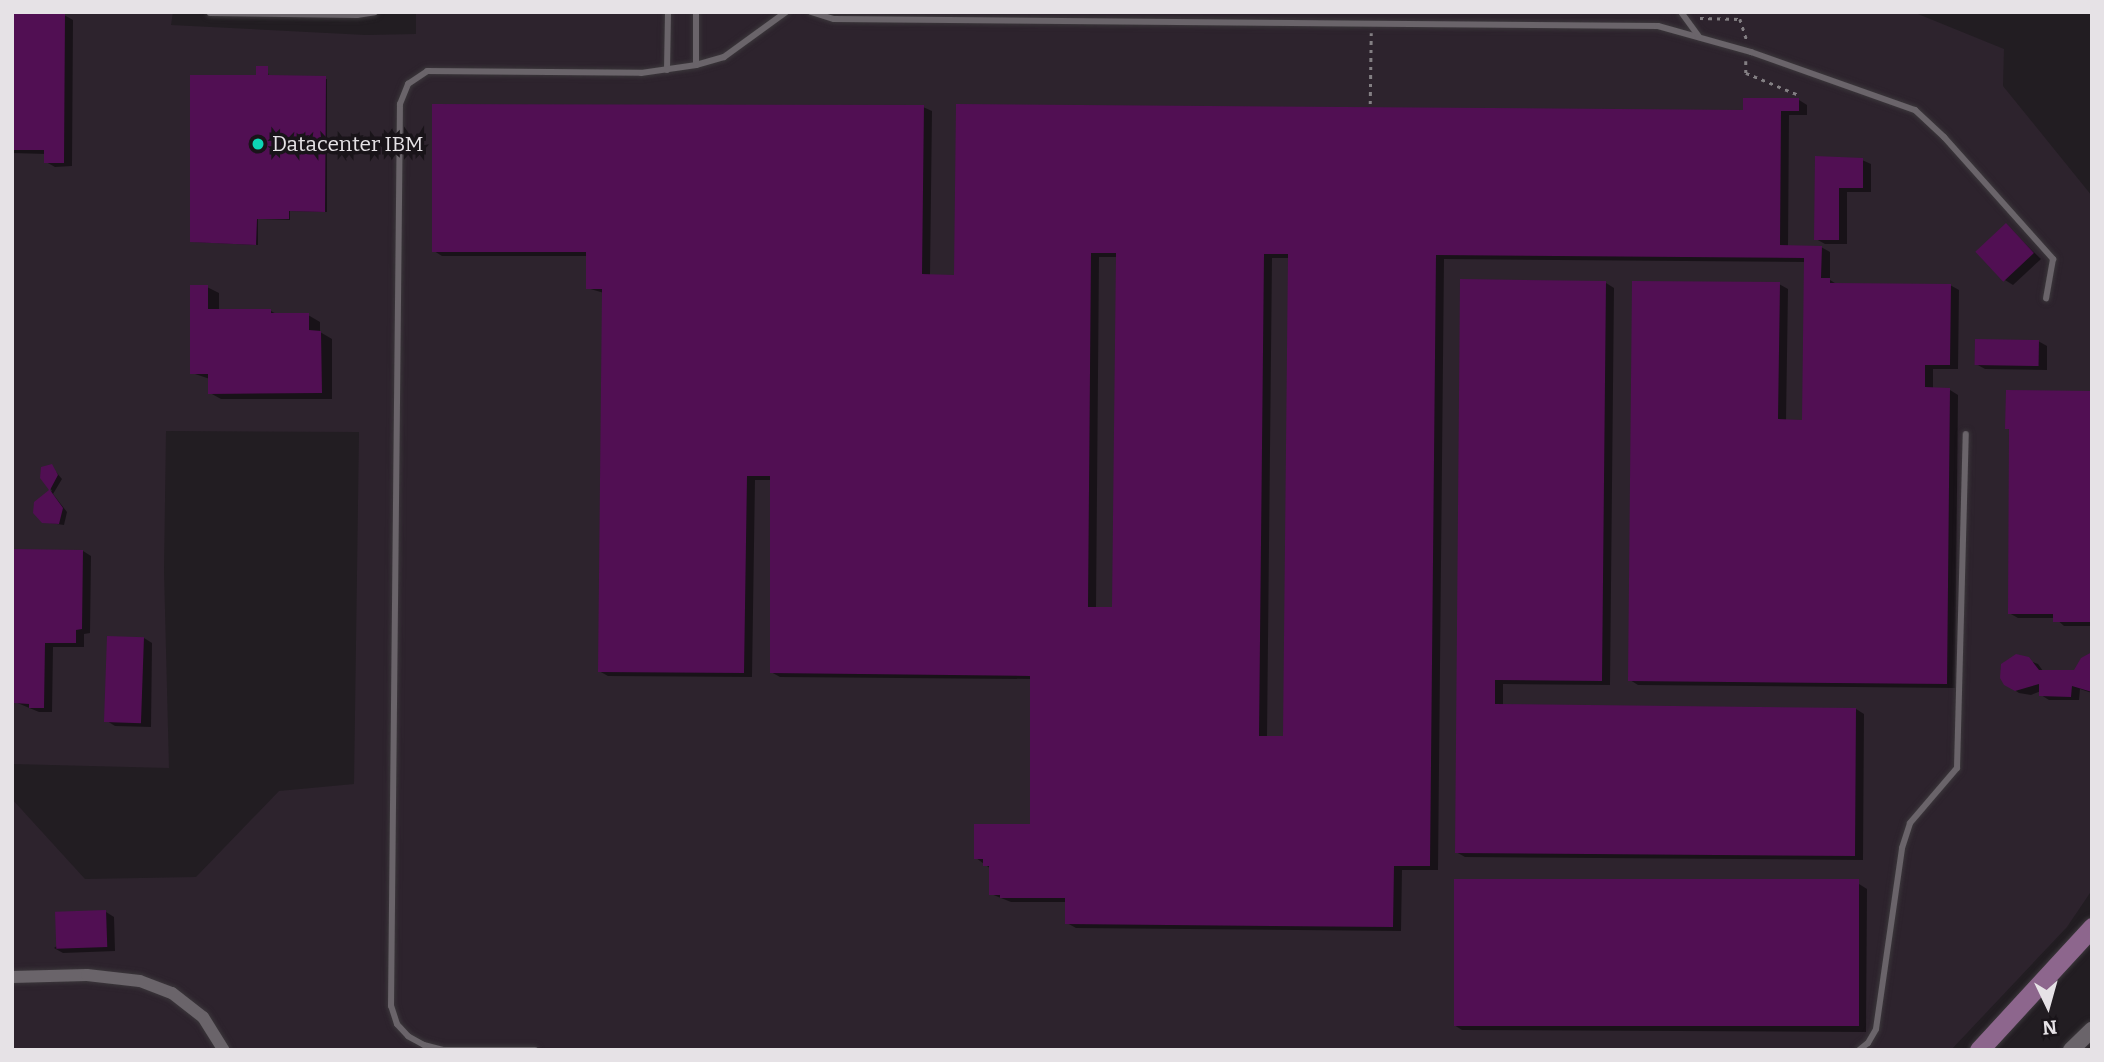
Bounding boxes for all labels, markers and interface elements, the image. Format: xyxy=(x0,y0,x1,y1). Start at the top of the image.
place label: Datacenter IBM xyxy=(272,131,424,157)
marker: Datacenter IBM xyxy=(250,136,266,152)
north arrow xyxy=(2013,971,2083,1041)
text: N xyxy=(2042,1015,2058,1040)

